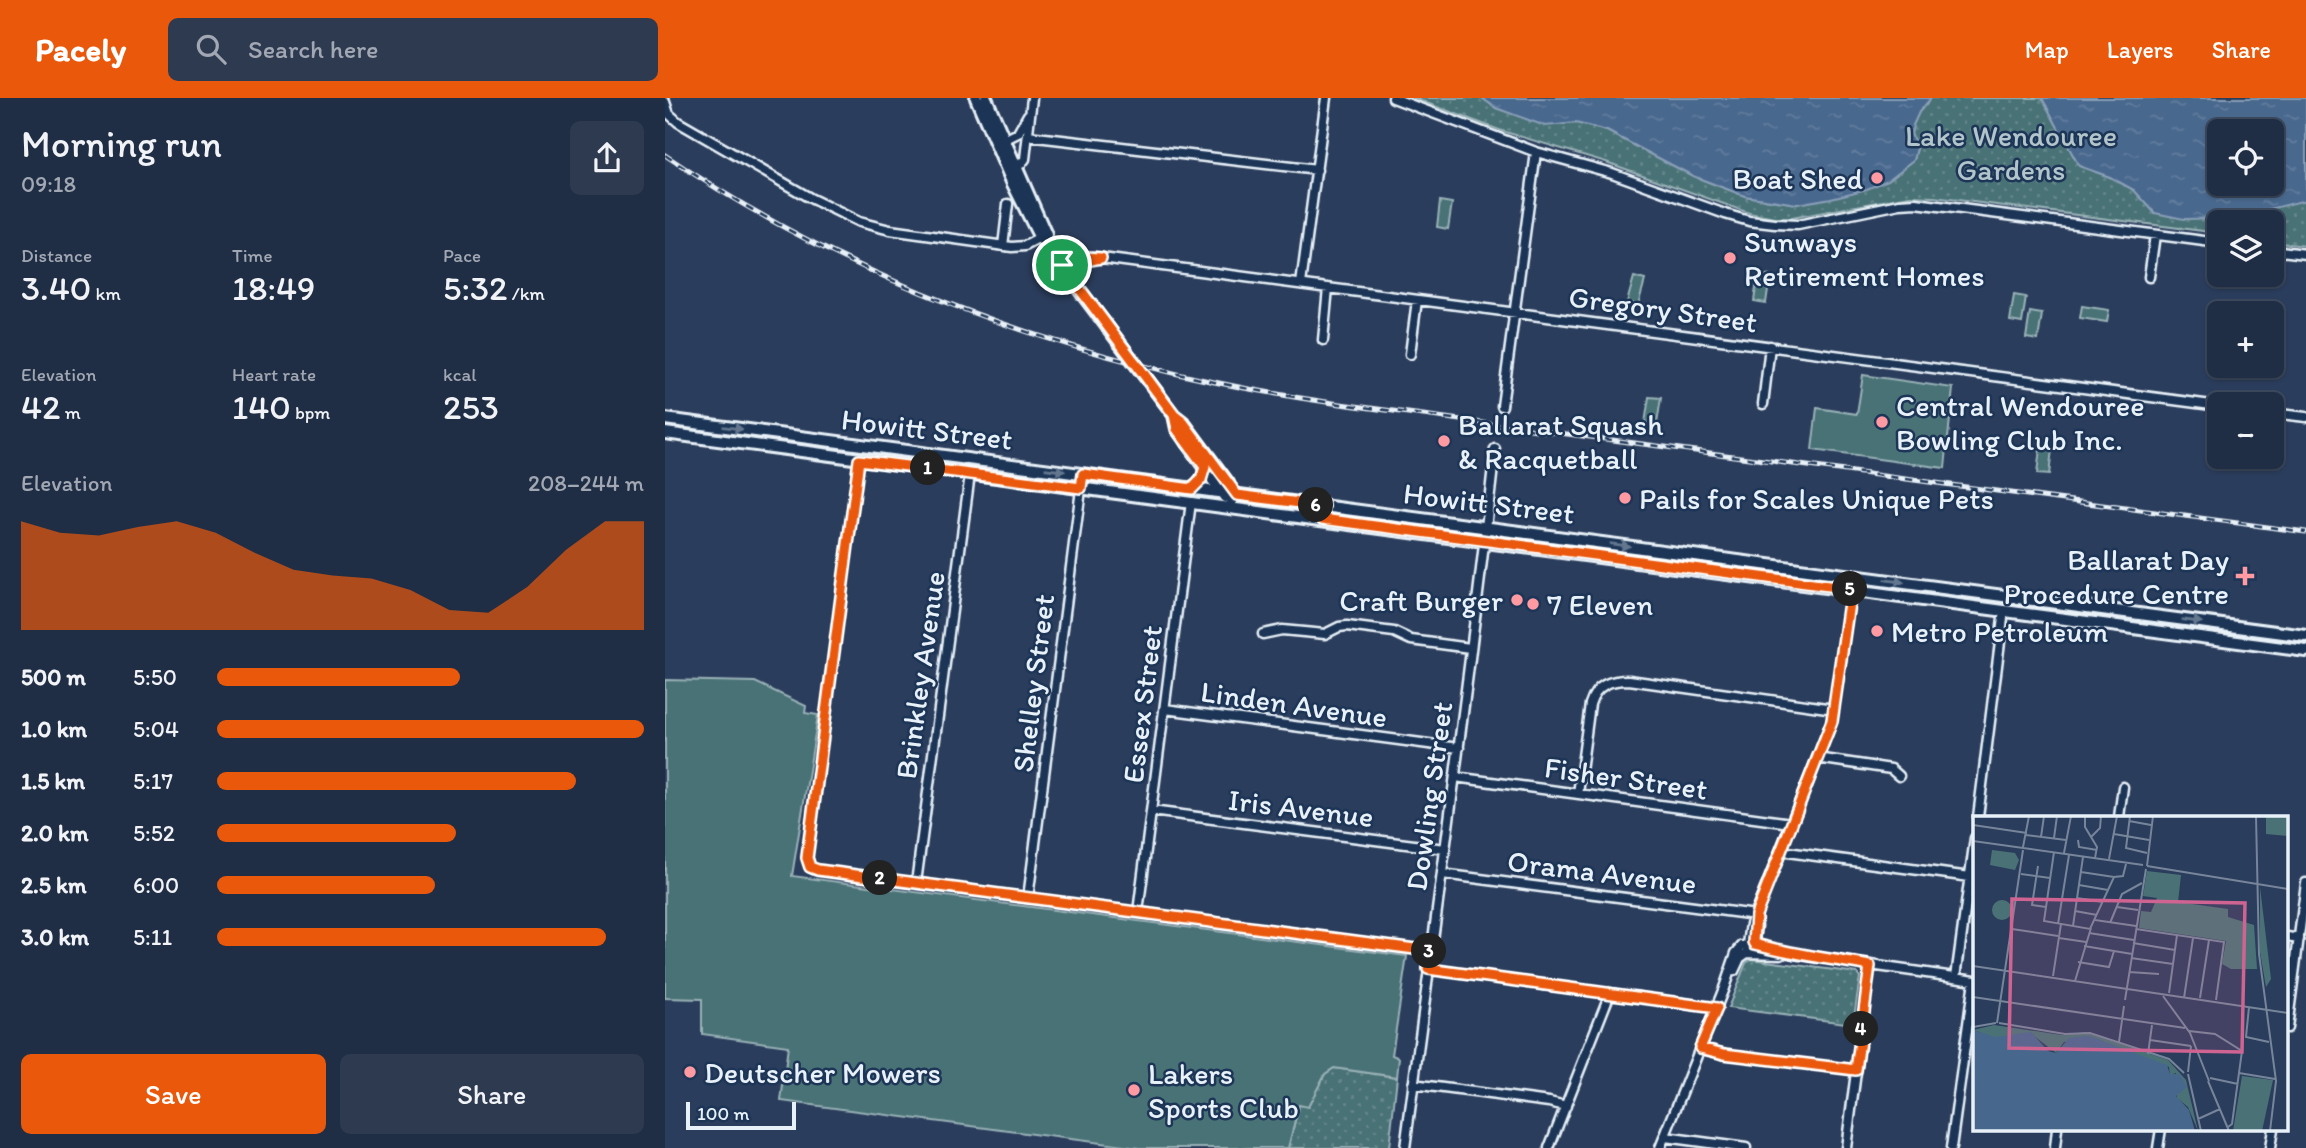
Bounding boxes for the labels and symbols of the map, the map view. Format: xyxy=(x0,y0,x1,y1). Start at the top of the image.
park label: Lake Wendouree Gardens xyxy=(1905,117,2117,188)
place label: Boat Shed xyxy=(1733,160,1863,197)
marker: Boat Shed xyxy=(1869,170,1885,186)
place label: Sunways Retirement Homes xyxy=(1744,223,1985,294)
pin xyxy=(1032,235,1092,295)
marker: Sunways Retirement Homes xyxy=(1722,250,1738,266)
street label: Gregory Street xyxy=(1566,277,1760,341)
place label: Central Wendouree Bowling Club Inc. xyxy=(1896,387,2145,458)
street label: Howitt Street xyxy=(839,400,1015,458)
place label: Ballarat Squash & Racquetball xyxy=(1458,406,1663,477)
marker: Central Wendouree Bowling Club Inc. xyxy=(1874,414,1890,430)
one-way arrow xyxy=(722,423,744,434)
marker: Ballarat Squash & Racquetball xyxy=(1436,433,1452,449)
pin: 1 xyxy=(911,450,945,486)
one-way arrow xyxy=(1045,465,1067,476)
street label: Howitt Street xyxy=(1401,474,1577,532)
place label: Pails for Scales Unique Pets xyxy=(1639,480,1994,517)
pin: 6 xyxy=(1299,488,1333,522)
marker: Pails for Scales Unique Pets xyxy=(1617,490,1633,506)
one-way arrow xyxy=(1609,540,1631,551)
place label: Ballarat Day Procedure Centre xyxy=(2004,541,2229,612)
marker: Ballarat Day Procedure Centre xyxy=(2235,566,2255,586)
street label: Brinkley Avenue xyxy=(887,569,953,781)
pin: 5 xyxy=(1833,572,1867,606)
one-way arrow xyxy=(1883,576,1905,587)
place label: Craft Burger xyxy=(1339,582,1503,619)
place label: 7 Eleven xyxy=(1547,586,1653,623)
street label: Shelley Street xyxy=(1004,592,1062,774)
marker: Craft Burger xyxy=(1509,592,1525,608)
marker: 7 Eleven xyxy=(1525,596,1541,612)
place label: Metro Petroleum xyxy=(1891,613,2108,650)
one-way arrow xyxy=(2182,616,2204,627)
street label: Essex Street xyxy=(1114,623,1170,785)
marker: Metro Petroleum xyxy=(1869,623,1885,639)
street label: Linden Avenue xyxy=(1198,673,1390,735)
street label: Dowling Street xyxy=(1397,699,1461,893)
street label: Fisher Street xyxy=(1542,748,1710,808)
street label: Iris Avenue xyxy=(1226,781,1376,835)
inset map xyxy=(1973,816,2289,1130)
street label: Orama Avenue xyxy=(1505,842,1699,902)
pin: 2 xyxy=(863,860,897,896)
pin: 3 xyxy=(1411,934,1447,968)
pin: 4 xyxy=(1843,1012,1879,1046)
place label: Deutscher Mowers xyxy=(704,1054,941,1091)
place label: Lakers Sports Club xyxy=(1148,1055,1299,1126)
marker: Deutscher Mowers xyxy=(682,1064,698,1080)
marker: Lakers Sports Club xyxy=(1126,1082,1142,1098)
scale bar xyxy=(686,1099,796,1131)

